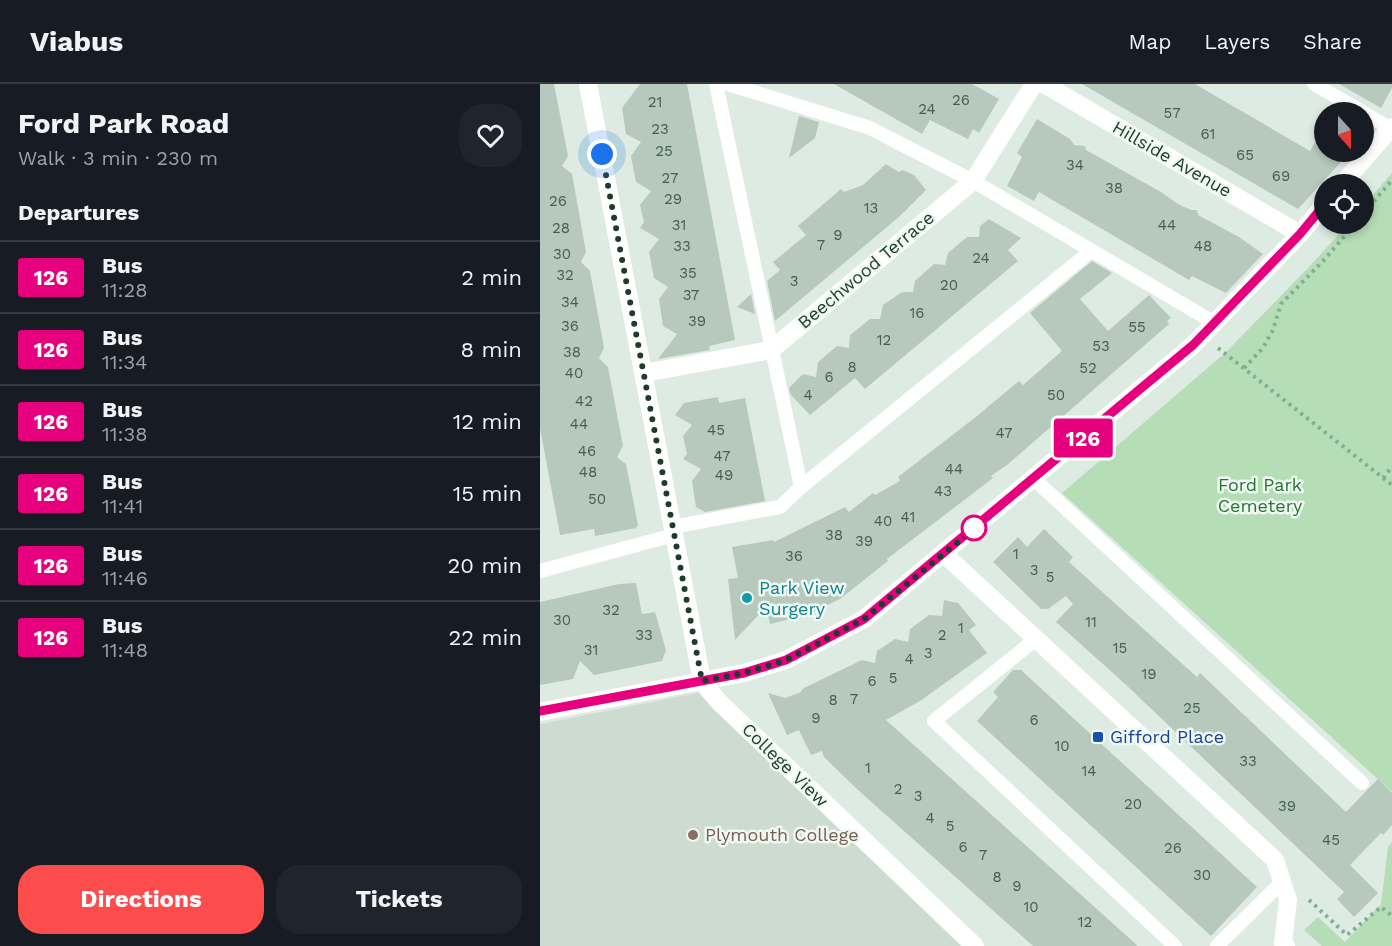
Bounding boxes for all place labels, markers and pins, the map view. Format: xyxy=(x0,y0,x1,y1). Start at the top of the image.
unlabelled marker xyxy=(961,515,987,541)
place label: Park View Surgery xyxy=(759,577,845,619)
marker: Park View Surgery xyxy=(740,591,754,605)
place label: Gifford Place xyxy=(1110,726,1224,747)
marker: Gifford Place xyxy=(1091,730,1105,744)
place label: Plymouth College xyxy=(705,824,859,845)
marker: Plymouth College xyxy=(686,828,700,842)

